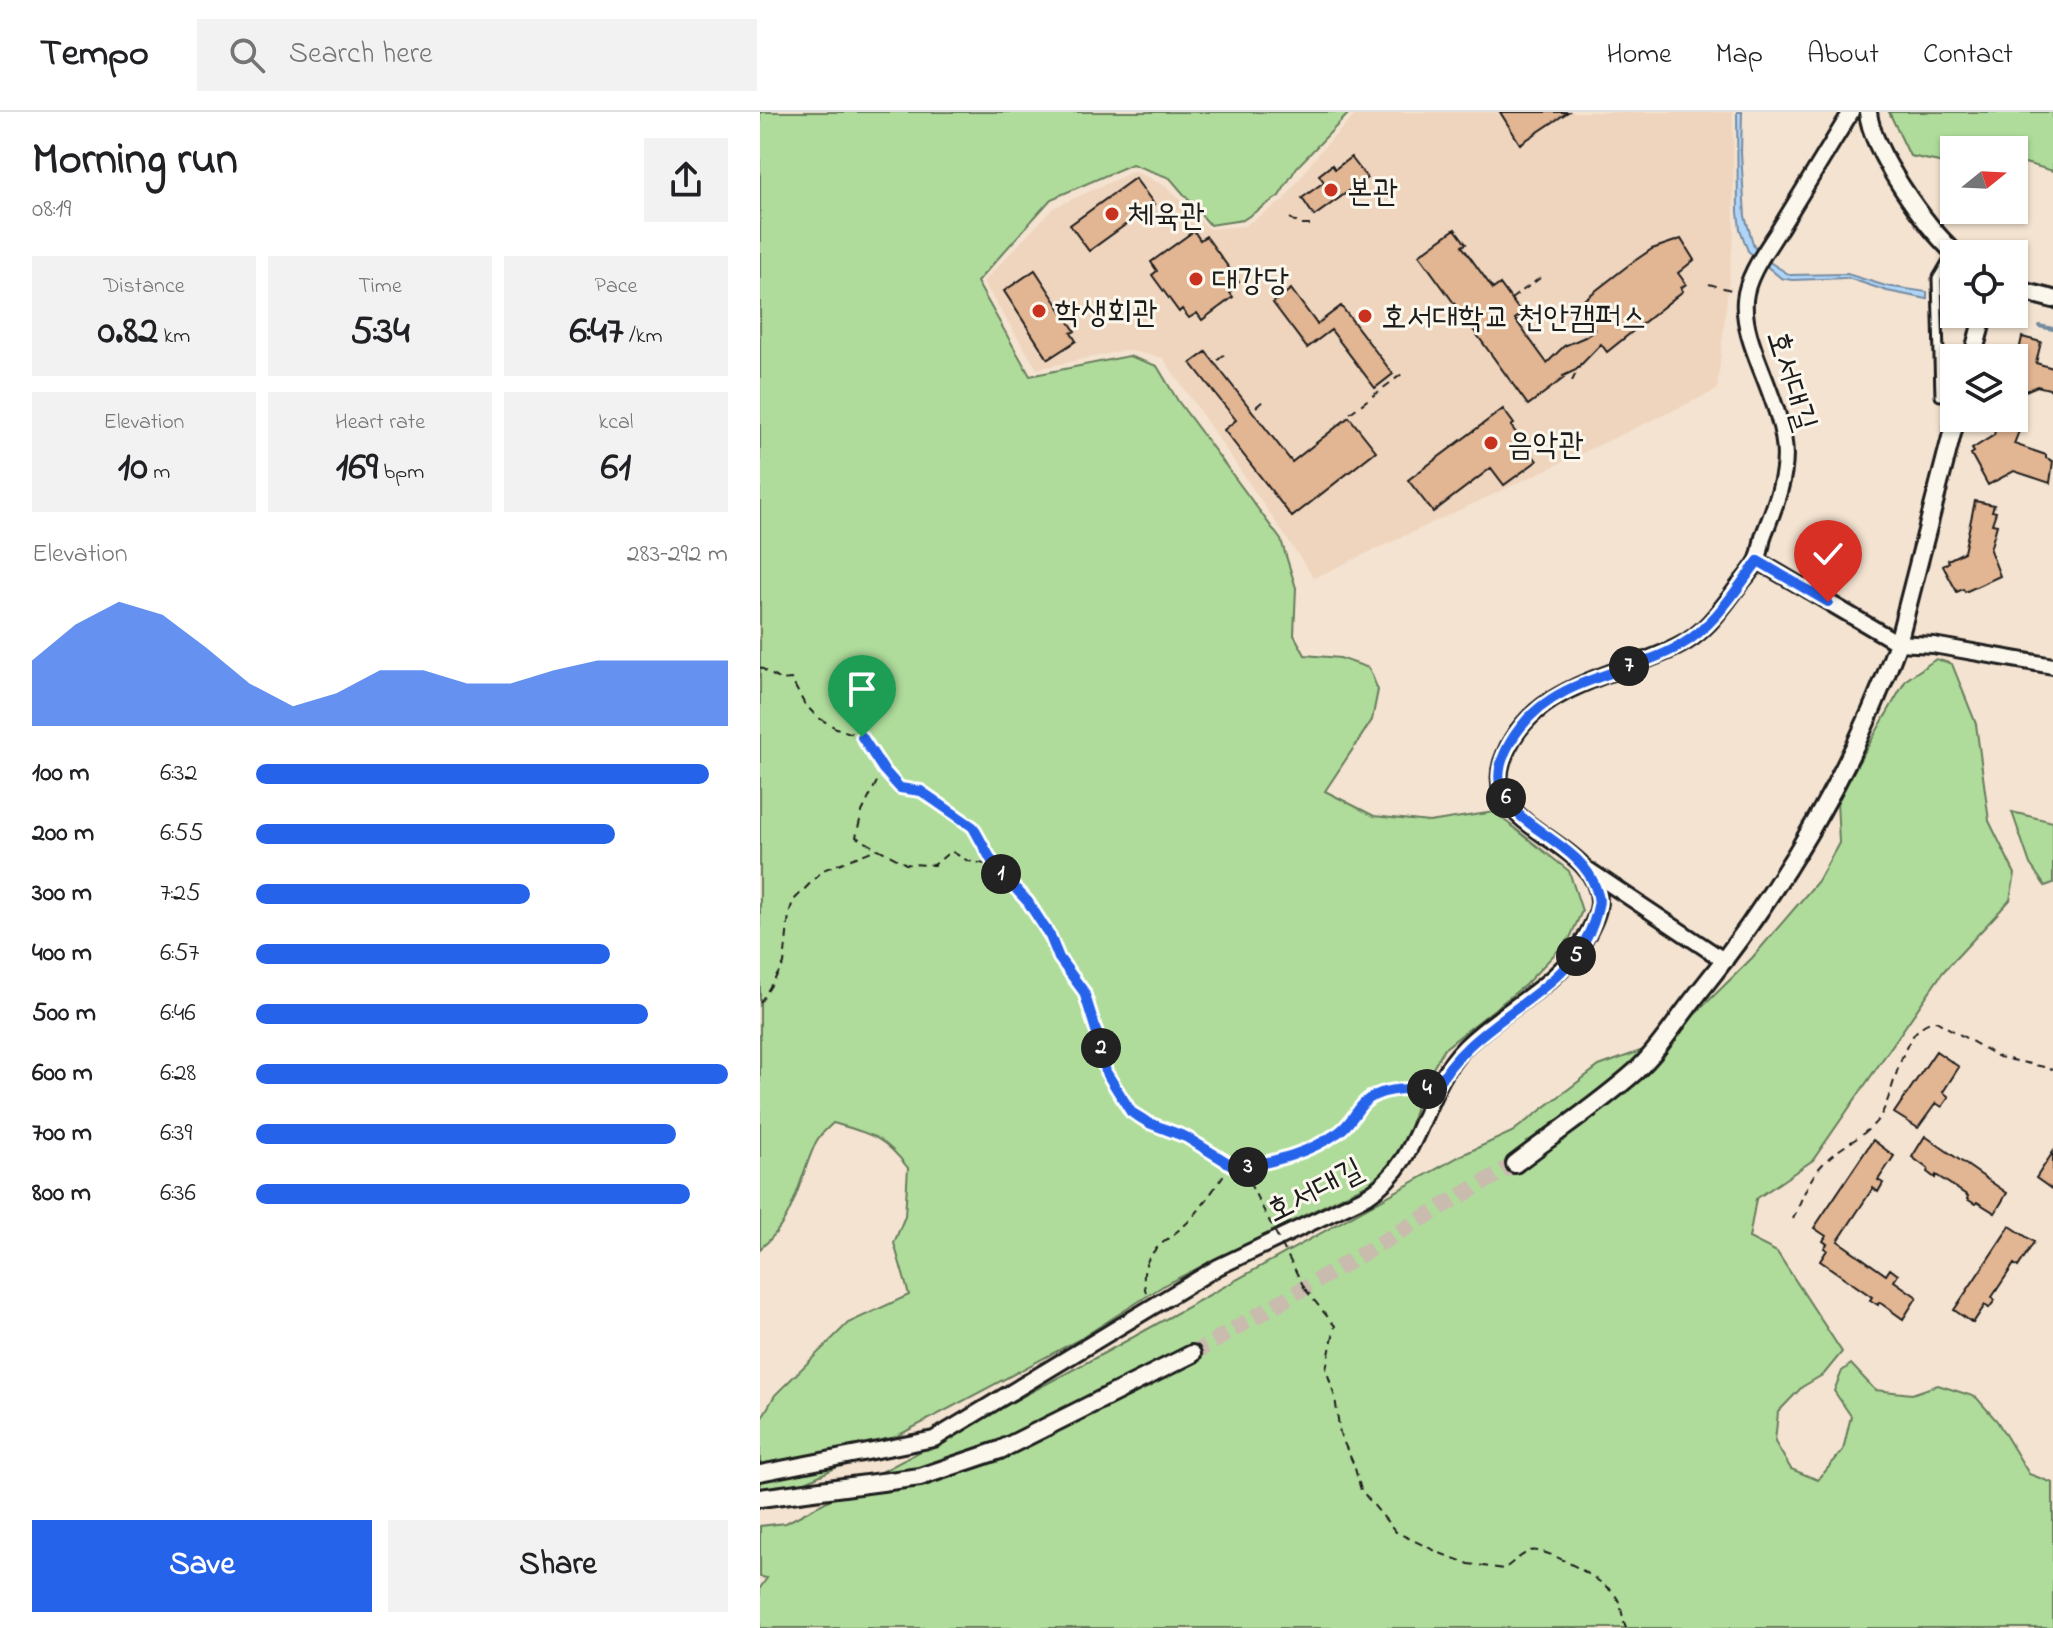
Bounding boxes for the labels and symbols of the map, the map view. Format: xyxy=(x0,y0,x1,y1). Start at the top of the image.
north arrow xyxy=(1940,136,2028,224)
place label: 본관 xyxy=(1347,170,1399,217)
marker: 본관 xyxy=(1322,181,1340,199)
place label: 체육관 xyxy=(1128,194,1205,241)
marker: 체육관 xyxy=(1103,205,1121,223)
place label: 대강당 xyxy=(1212,259,1289,306)
marker: 대강당 xyxy=(1187,270,1205,288)
place label: 학생회관 xyxy=(1055,291,1158,338)
place label: 호서대학교 천안캠퍼스 xyxy=(1381,296,1647,343)
marker: 학생회관 xyxy=(1030,302,1048,320)
marker: 호서대학교 천안캠퍼스 xyxy=(1356,307,1374,325)
street label: 호서대길 xyxy=(1752,325,1827,437)
place label: 음악관 xyxy=(1507,423,1584,470)
marker: 음악관 xyxy=(1482,434,1500,452)
pin xyxy=(1794,520,1862,602)
pin: 7 xyxy=(1609,646,1649,686)
pin xyxy=(828,655,896,737)
pin: 6 xyxy=(1486,778,1526,818)
pin: 1 xyxy=(981,854,1021,894)
pin: 5 xyxy=(1556,936,1596,976)
pin: 2 xyxy=(1081,1028,1121,1068)
pin: 4 xyxy=(1407,1069,1447,1109)
pin: 3 xyxy=(1228,1147,1268,1187)
street label: 호서대길 xyxy=(1259,1148,1372,1236)

